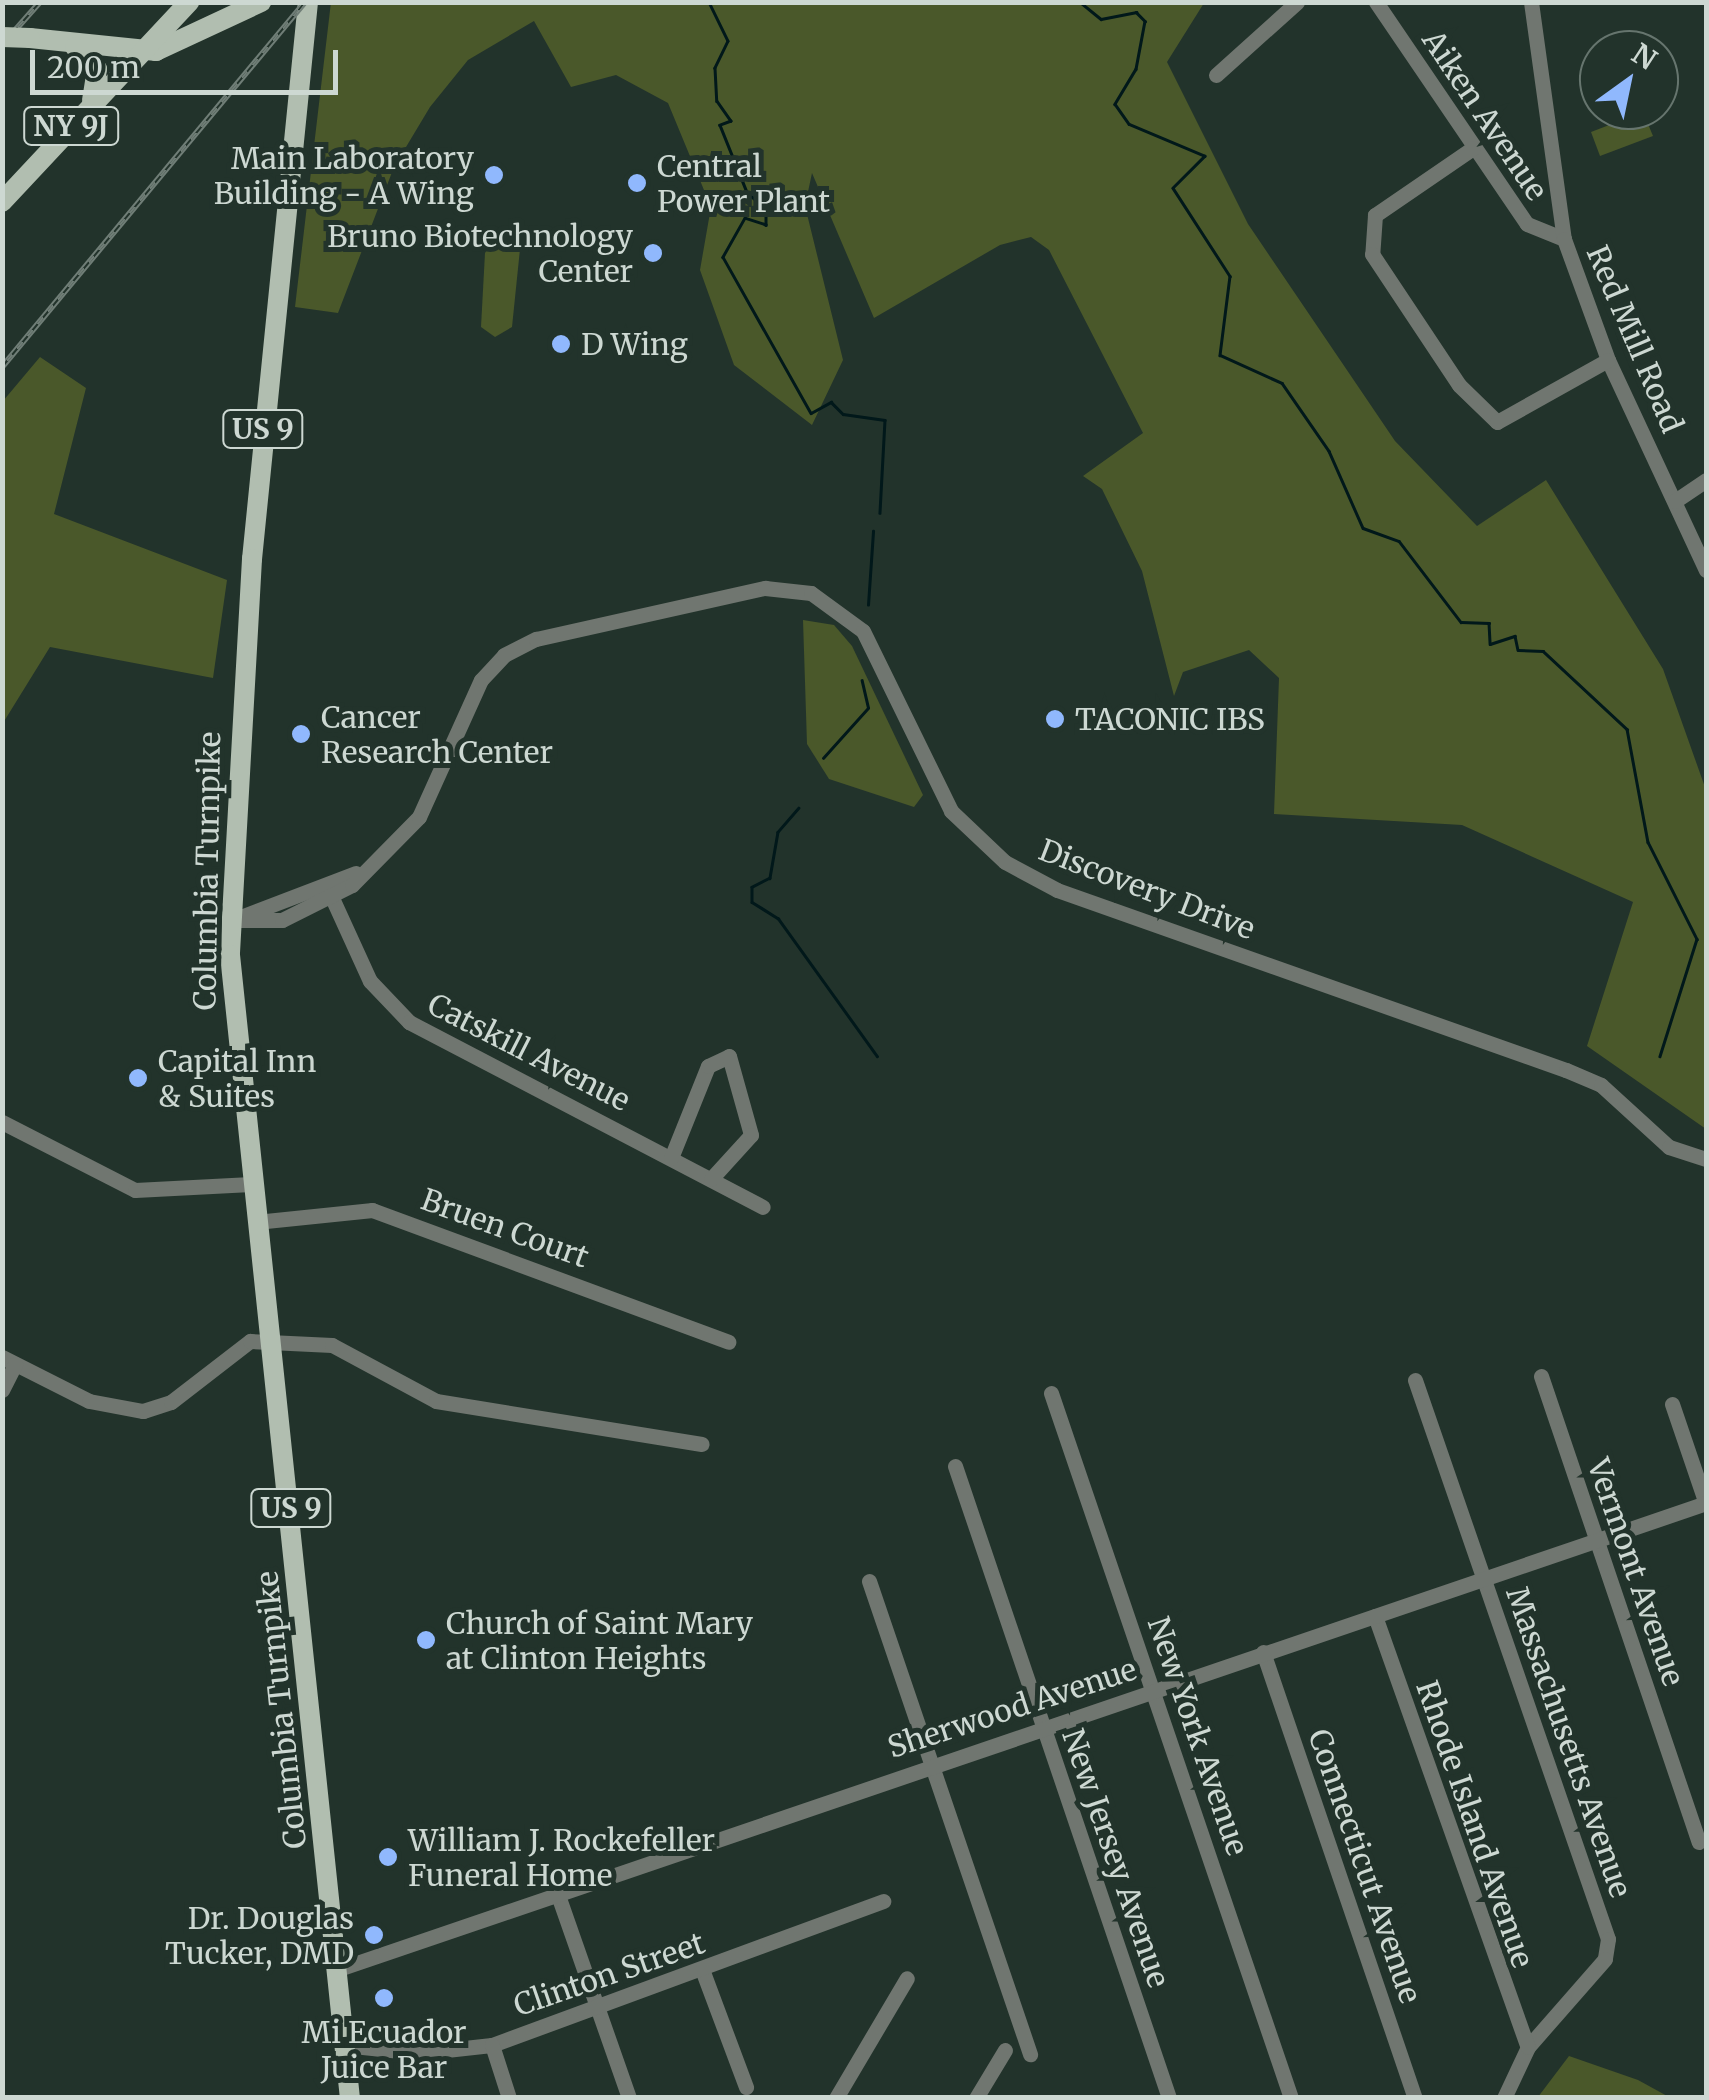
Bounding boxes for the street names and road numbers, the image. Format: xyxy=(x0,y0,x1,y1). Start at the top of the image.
street label: Aiken Avenue xyxy=(1415,23,1555,207)
road number: NY 9J xyxy=(21,103,121,149)
street label: Red Mill Road xyxy=(1579,240,1691,438)
road number: US 9 xyxy=(220,406,306,452)
street label: Columbia Turnpike xyxy=(187,731,227,1011)
street label: Discovery Drive xyxy=(1034,831,1260,947)
street label: Catskill Avenue xyxy=(422,986,636,1118)
street label: Bruen Court xyxy=(416,1181,594,1275)
street label: Vermont Avenue xyxy=(1580,1454,1692,1690)
road number: US 9 xyxy=(248,1485,334,1531)
street label: Columbia Turnpike xyxy=(249,1570,313,1850)
street label: Massachusetts Avenue xyxy=(1499,1582,1639,1902)
street label: New York Avenue xyxy=(1140,1612,1256,1860)
street label: Sherwood Avenue xyxy=(883,1651,1141,1765)
street label: Rhode Island Avenue xyxy=(1409,1676,1541,1972)
street label: New Jersey Avenue xyxy=(1055,1724,1177,1992)
street label: Connecticut Avenue xyxy=(1301,1724,1429,2008)
street label: Clinton Street xyxy=(509,1925,709,2023)

